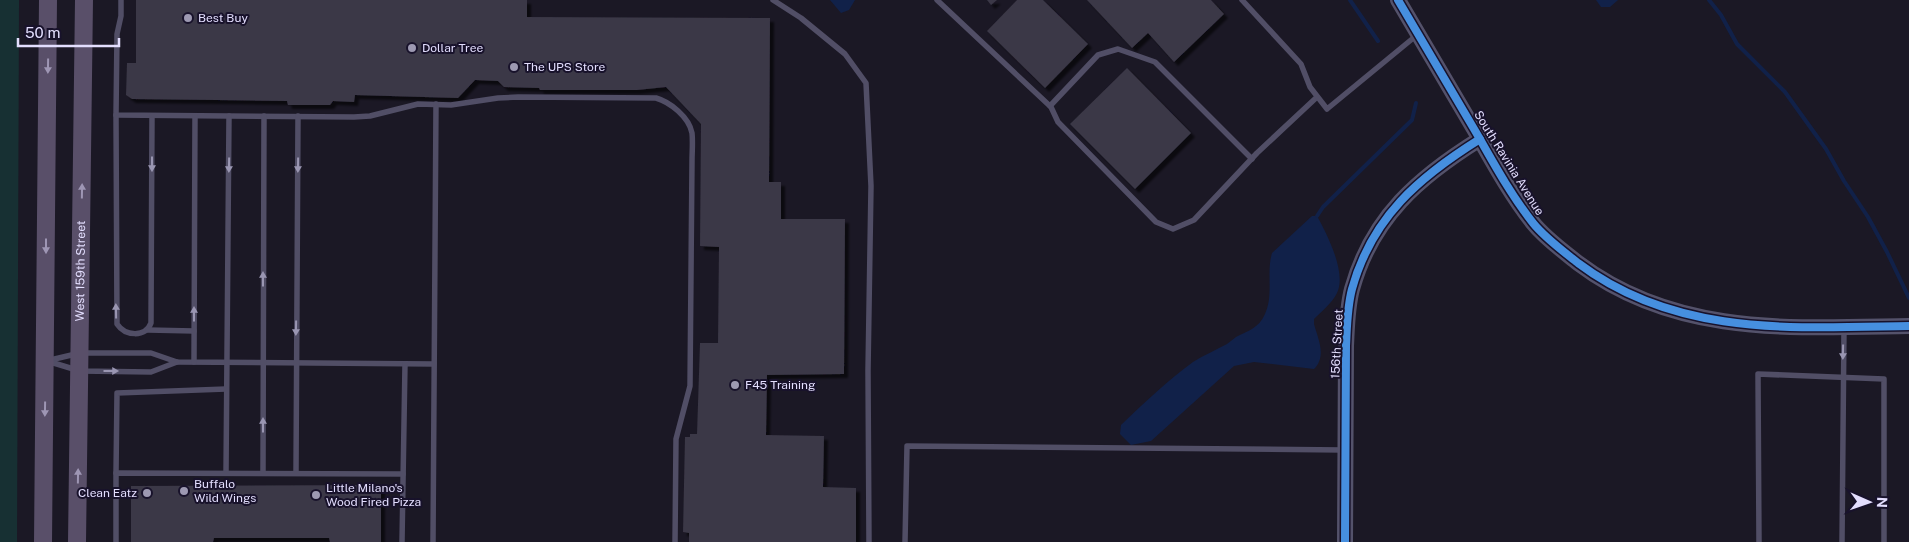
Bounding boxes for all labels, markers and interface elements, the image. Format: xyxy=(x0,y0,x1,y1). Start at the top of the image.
place label: Best Buy xyxy=(198,11,248,25)
marker: Best Buy xyxy=(182,12,194,24)
scale bar xyxy=(18,15,119,47)
text: 50 m xyxy=(25,24,60,41)
place label: Dollar Tree xyxy=(422,41,484,55)
marker: Dollar Tree xyxy=(406,42,418,54)
one-way arrow xyxy=(43,58,51,74)
place label: The UPS Store xyxy=(524,60,606,74)
marker: The UPS Store xyxy=(508,61,520,73)
street label: South Ravinia Avenue xyxy=(1471,108,1547,218)
one-way arrow xyxy=(148,157,156,173)
one-way arrow xyxy=(225,157,233,173)
one-way arrow xyxy=(294,157,302,173)
one-way arrow xyxy=(78,183,86,199)
street label: West 159th Street xyxy=(73,220,88,322)
one-way arrow xyxy=(42,238,50,254)
one-way arrow xyxy=(259,271,267,287)
one-way arrow xyxy=(112,303,120,319)
one-way arrow xyxy=(190,305,198,321)
street label: 156th Street xyxy=(1328,309,1346,379)
one-way arrow xyxy=(292,320,300,336)
one-way arrow xyxy=(1839,344,1847,360)
one-way arrow xyxy=(103,367,119,375)
place label: F45 Training xyxy=(745,378,815,392)
marker: F45 Training xyxy=(729,379,741,391)
one-way arrow xyxy=(41,401,49,417)
one-way arrow xyxy=(259,416,267,432)
one-way arrow xyxy=(74,468,82,484)
place label: Buffalo Wild Wings xyxy=(194,477,256,505)
north arrow xyxy=(1844,477,1894,527)
place label: Little Milano's Wood Fired Pizza xyxy=(326,481,421,509)
marker: Buffalo Wild Wings xyxy=(178,485,190,497)
place label: Clean Eatz xyxy=(78,486,137,500)
marker: Clean Eatz xyxy=(141,487,153,499)
marker: Little Milano's Wood Fired Pizza xyxy=(310,489,322,501)
text: N xyxy=(1874,497,1890,508)

